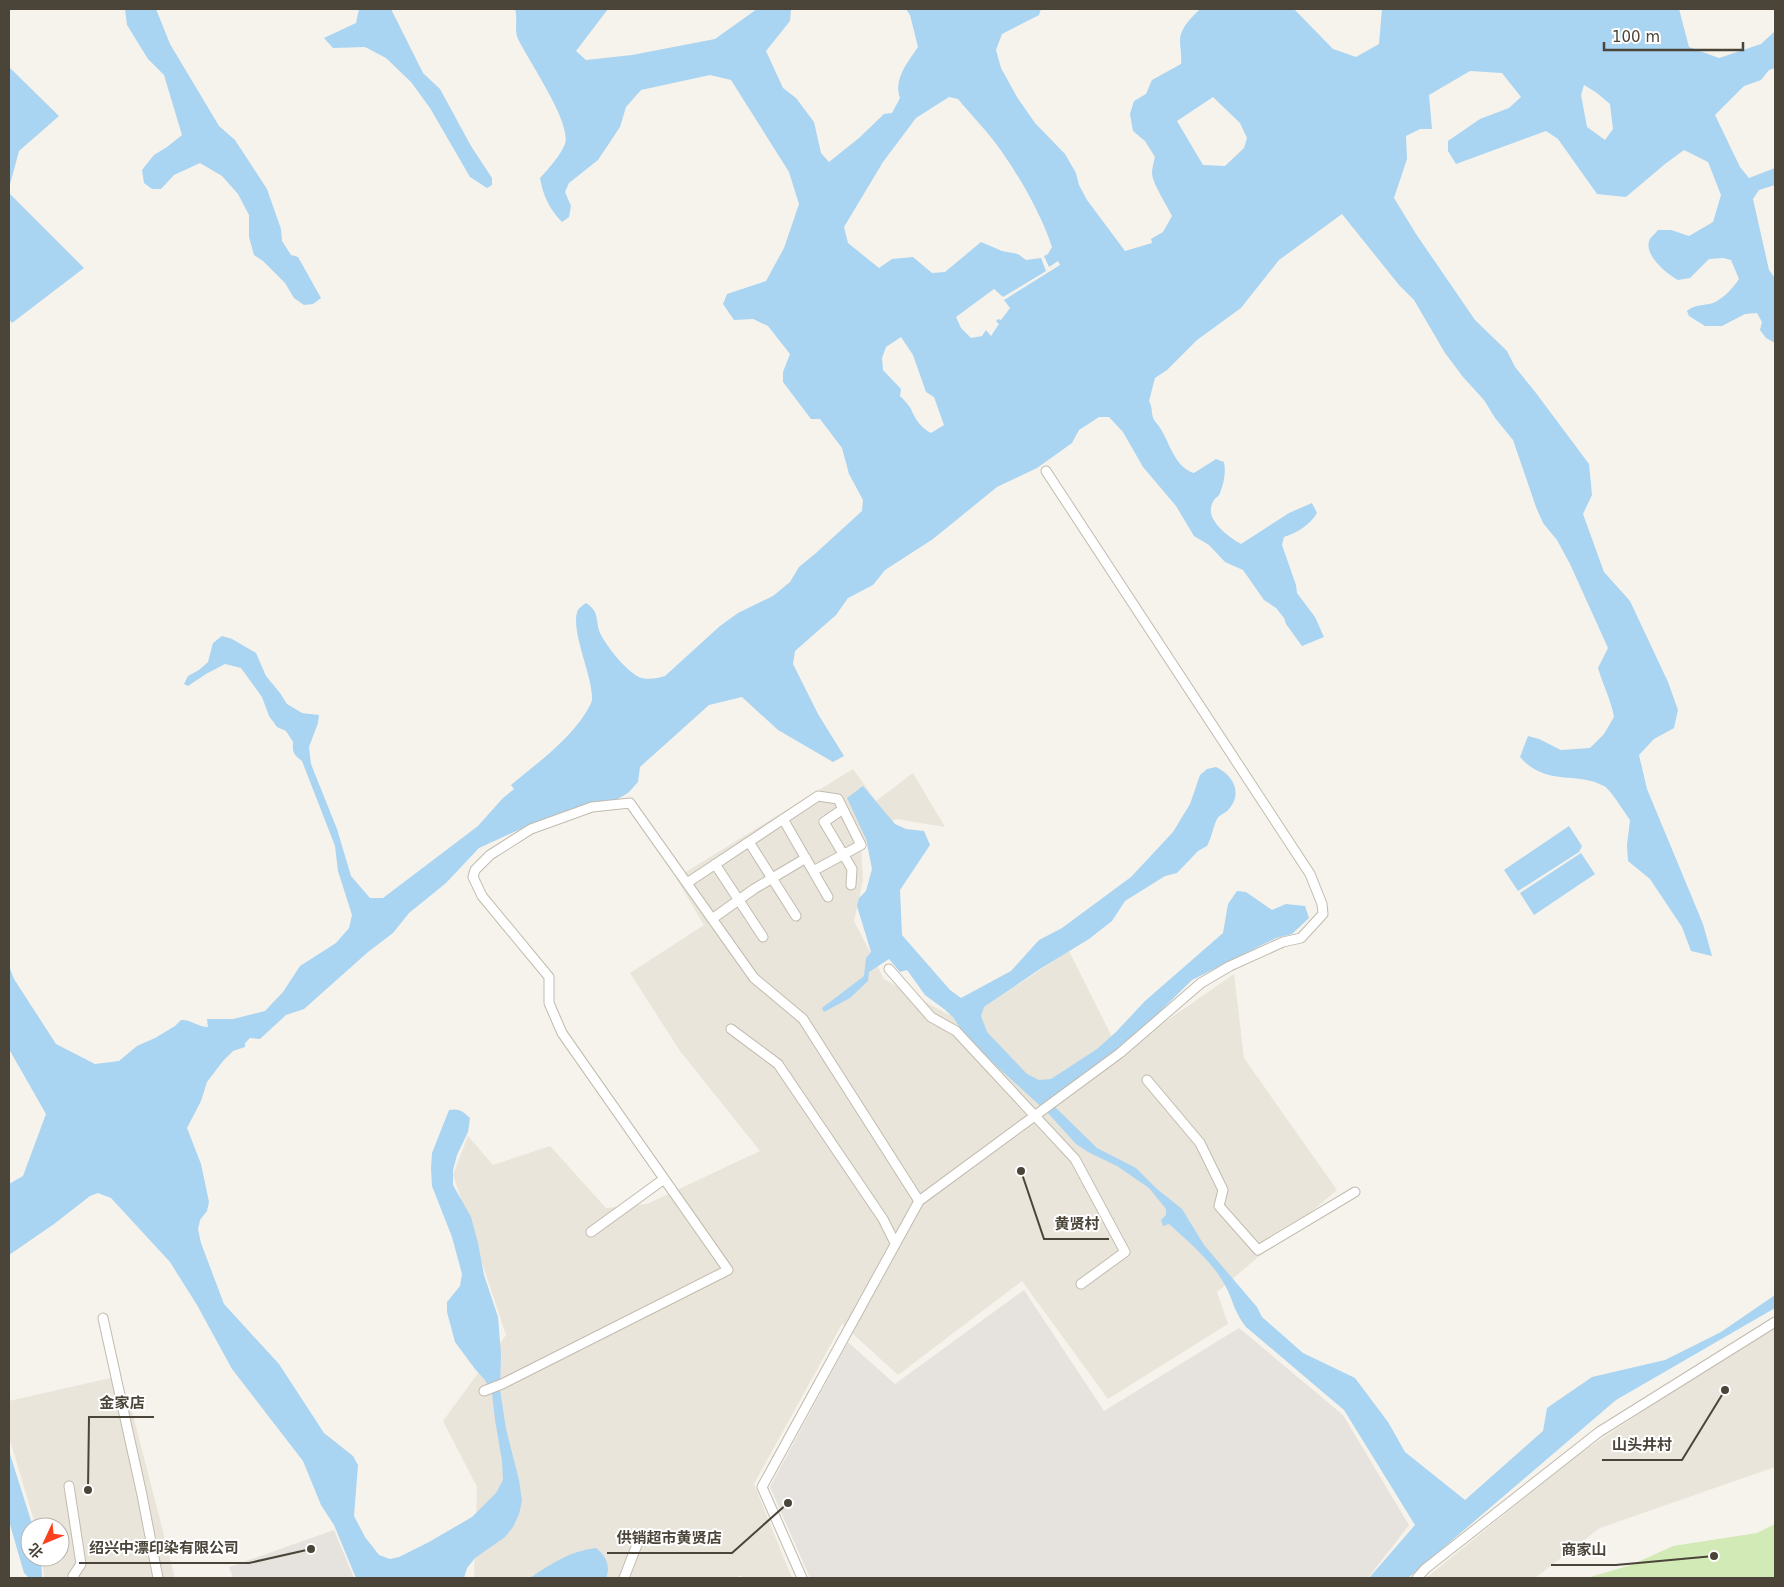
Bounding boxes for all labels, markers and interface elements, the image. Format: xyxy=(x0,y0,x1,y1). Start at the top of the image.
scale bar xyxy=(1604,20,1743,52)
text: 100 m xyxy=(1612,28,1660,46)
callout: 黄贤村 xyxy=(1044,1209,1109,1239)
text: 黄贤村 xyxy=(1054,1215,1100,1233)
callout: 金家店 xyxy=(89,1387,154,1417)
text: 金家店 xyxy=(99,1394,145,1412)
callout: 山头井村 xyxy=(1602,1430,1682,1460)
text: 山头井村 xyxy=(1612,1436,1672,1454)
north arrow xyxy=(20,1517,70,1567)
callout: 供销超市黄贤店 xyxy=(607,1523,732,1553)
text: 供销超市黄贤店 xyxy=(616,1529,722,1547)
callout: 绍兴中漂印染有限公司 xyxy=(79,1533,249,1563)
callout: 商家山 xyxy=(1551,1535,1616,1565)
text: 绍兴中漂印染有限公司 xyxy=(89,1539,239,1557)
text: 北 xyxy=(25,1540,46,1562)
text: 商家山 xyxy=(1561,1541,1607,1559)

